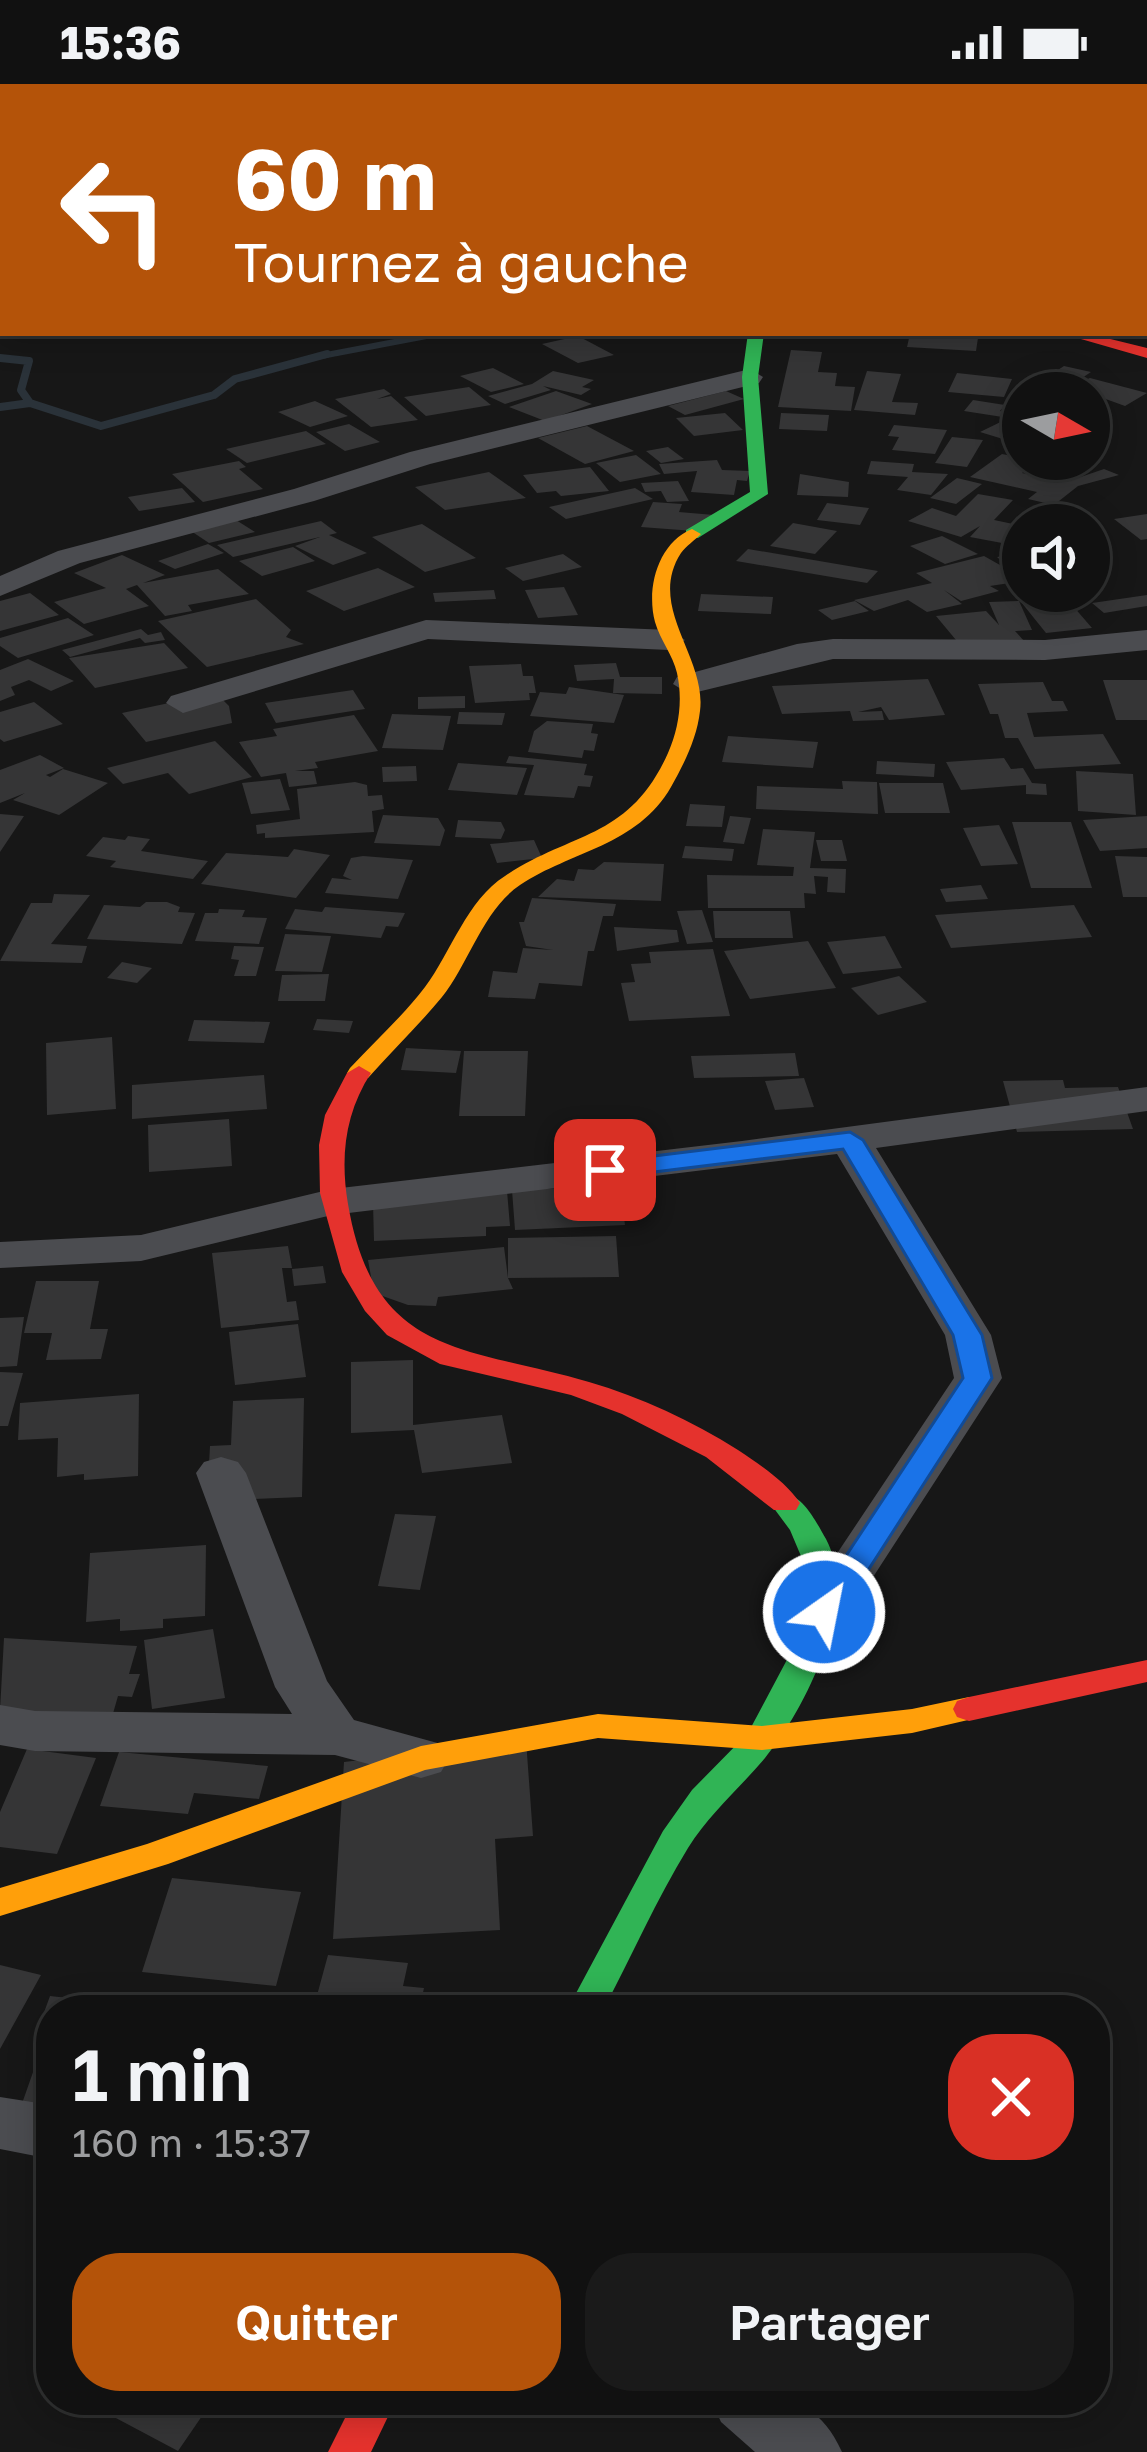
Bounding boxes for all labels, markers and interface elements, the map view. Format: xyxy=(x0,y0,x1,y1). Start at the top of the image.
text: 15:36 xyxy=(60,15,181,69)
text: 60 m xyxy=(234,128,436,228)
icon: left xyxy=(36,132,192,288)
text: Tournez à gauche xyxy=(234,229,689,294)
north arrow xyxy=(1002,372,1110,480)
map controls xyxy=(1002,372,1110,612)
button: sound xyxy=(1002,504,1110,612)
pin xyxy=(554,1119,656,1221)
icon: arrive xyxy=(572,1137,638,1203)
position arrow xyxy=(761,1549,887,1675)
text: 1 min xyxy=(72,2030,252,2117)
button: close xyxy=(948,2034,1074,2160)
text: 160 m · 15:37 xyxy=(72,2119,311,2166)
button: Quitter xyxy=(72,2253,561,2391)
button: Partager xyxy=(585,2253,1074,2391)

